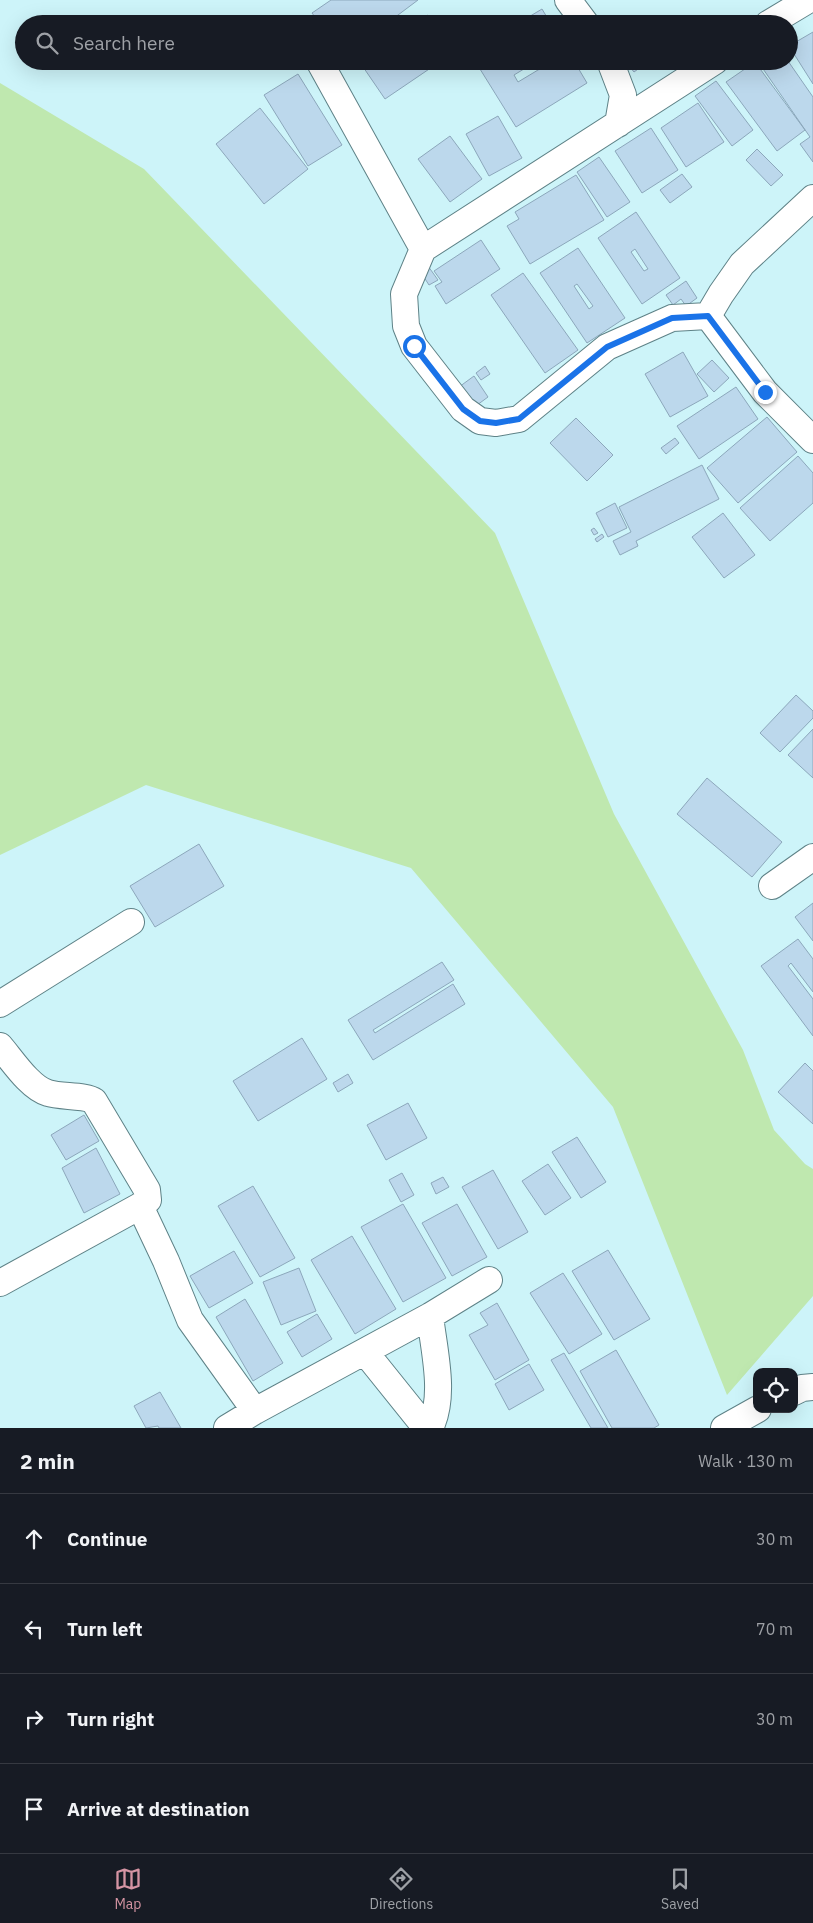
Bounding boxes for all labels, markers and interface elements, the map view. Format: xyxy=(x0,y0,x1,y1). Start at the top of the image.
search box xyxy=(15,15,798,70)
icon: search xyxy=(33,29,61,57)
text: Search here xyxy=(73,31,175,55)
route start xyxy=(403,335,426,358)
route end xyxy=(754,381,777,404)
map controls xyxy=(753,1368,798,1413)
button: locate xyxy=(753,1368,798,1413)
text: 2 min xyxy=(20,1447,75,1475)
text: Walk · 130 m xyxy=(698,1451,793,1471)
icon: ahead xyxy=(20,1525,48,1553)
text: Continue xyxy=(67,1527,147,1551)
text: 30 m xyxy=(756,1529,793,1549)
icon: left xyxy=(20,1615,48,1643)
text: Turn left xyxy=(67,1617,143,1641)
text: 70 m xyxy=(756,1619,793,1639)
icon: right xyxy=(20,1705,48,1733)
text: Turn right xyxy=(67,1707,154,1731)
text: 30 m xyxy=(756,1709,793,1729)
icon: arrive xyxy=(20,1795,48,1823)
text: Arrive at destination xyxy=(67,1797,250,1821)
tab: Map xyxy=(114,1865,142,1913)
tab: Directions xyxy=(370,1865,433,1913)
tab: Saved xyxy=(661,1865,699,1913)

